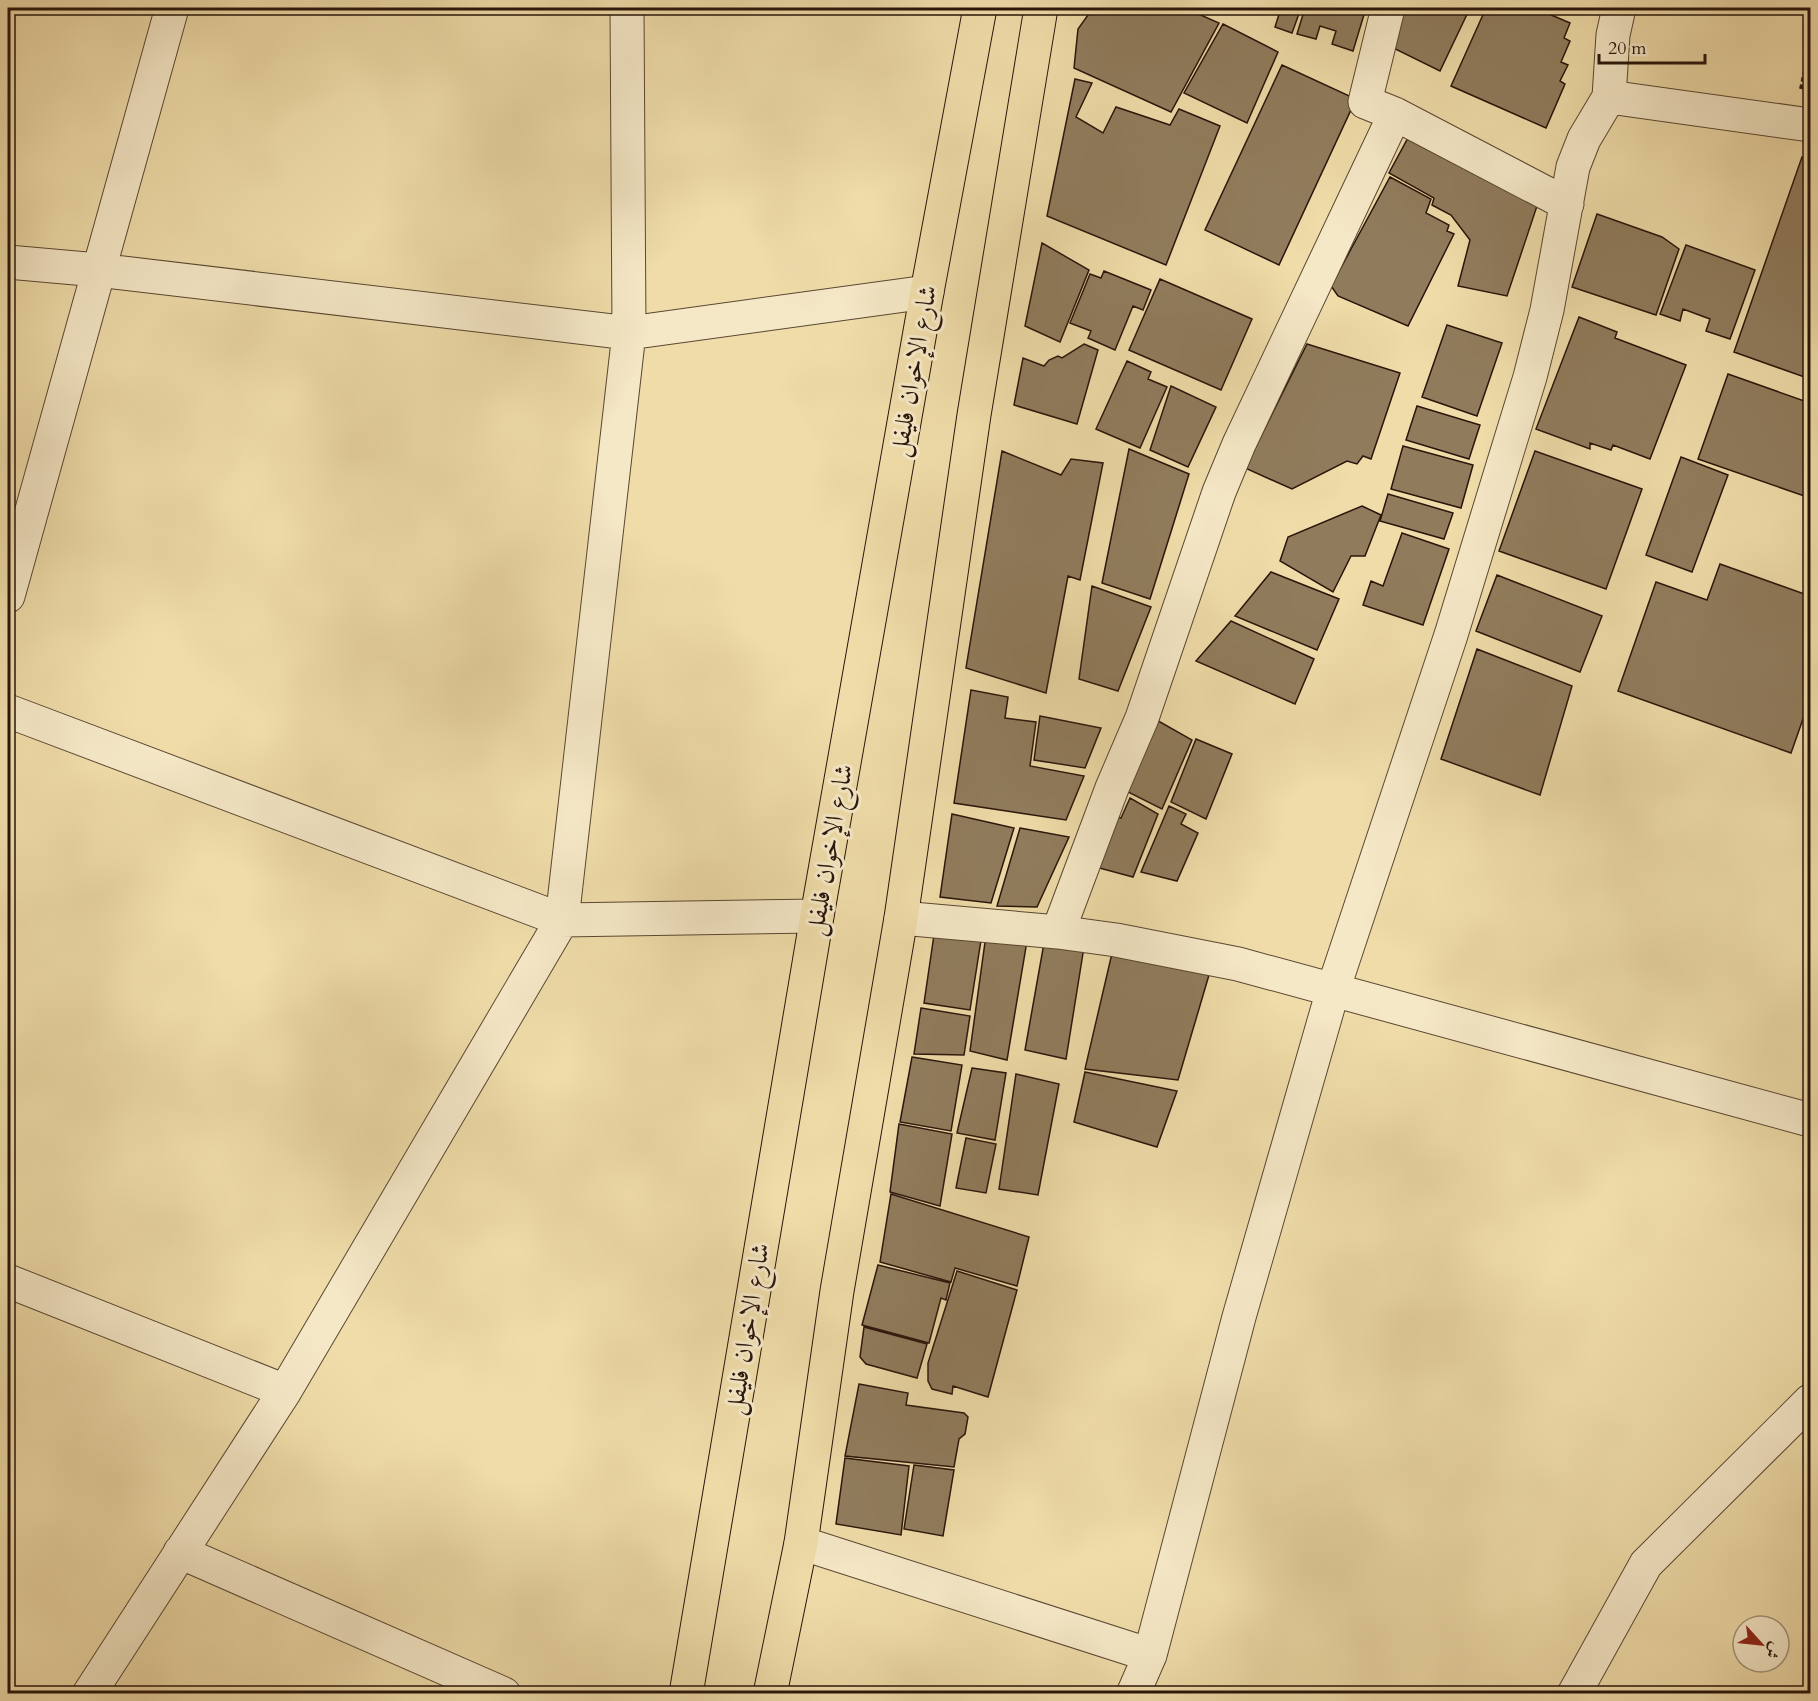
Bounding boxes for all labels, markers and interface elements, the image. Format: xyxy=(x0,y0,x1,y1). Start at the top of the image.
scale bar xyxy=(1599,27,1706,65)
text: 20 m xyxy=(1608,36,1647,61)
street label: شارع الإخوان فليفل xyxy=(881,282,949,460)
street label: شارع الإخوان فليفل xyxy=(797,761,865,939)
street label: شارع الإخوان فليفل xyxy=(716,1240,782,1418)
north arrow xyxy=(1731,1614,1791,1674)
text: ش xyxy=(1760,1638,1787,1662)

